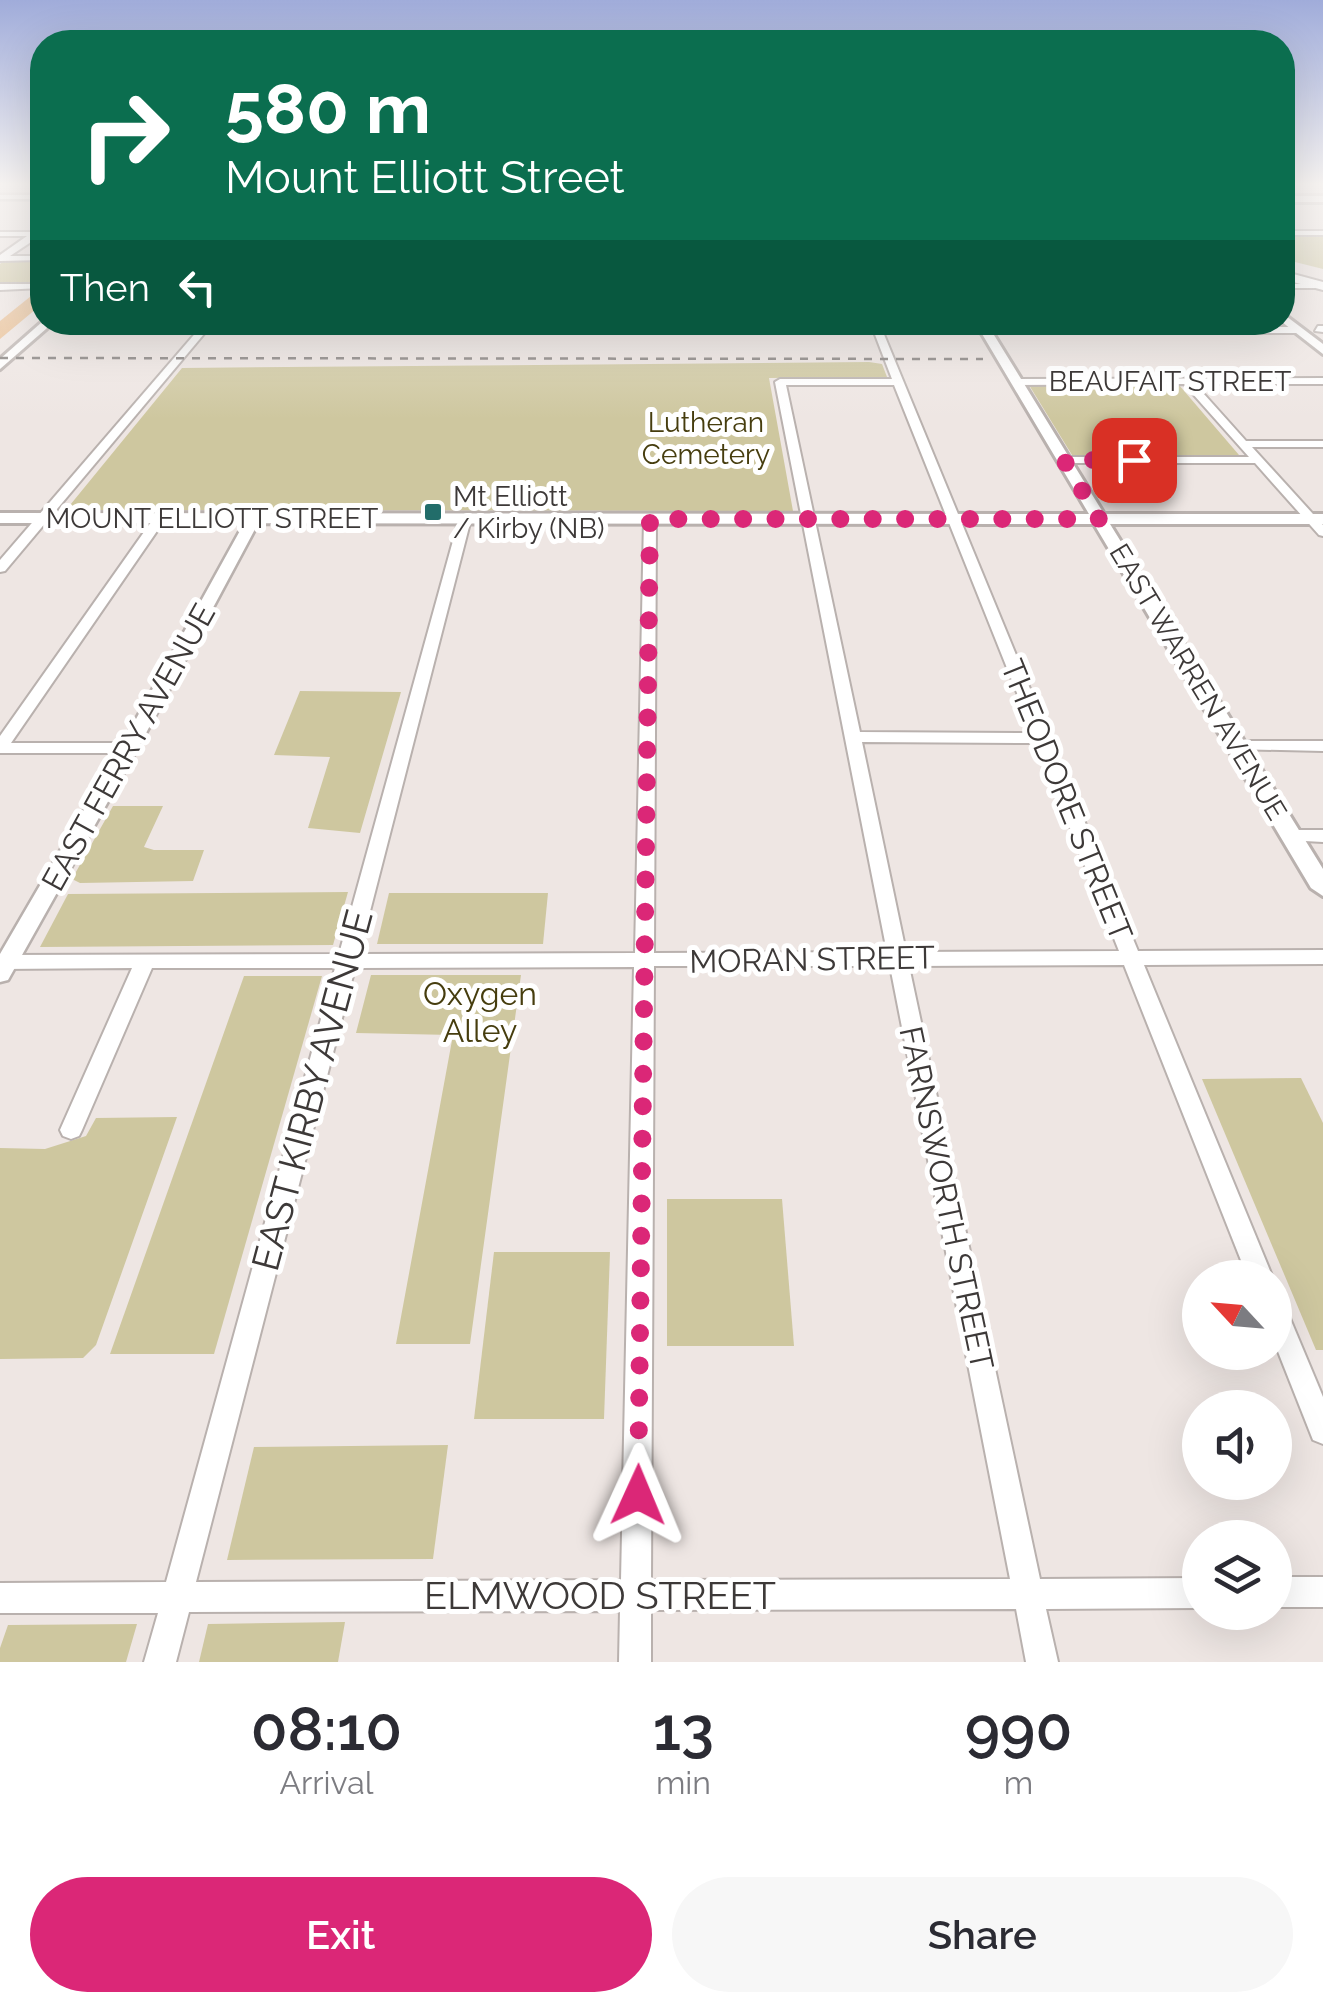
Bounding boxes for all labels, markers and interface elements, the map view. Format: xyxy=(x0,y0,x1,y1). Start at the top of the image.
text: 580 m xyxy=(225,67,431,149)
icon: right xyxy=(60,70,190,200)
text: Mount Elliott Street xyxy=(225,151,625,204)
icon: left xyxy=(170,260,225,315)
text: Then xyxy=(60,265,150,310)
street label: BEAUFAIT STREET xyxy=(1049,365,1291,398)
park label: Lutheran Cemetery xyxy=(642,406,770,471)
pin xyxy=(1092,418,1177,503)
icon: arrive xyxy=(1107,433,1162,488)
place label: Mt Elliott / Kirby (NB) xyxy=(453,480,605,545)
marker: Mt Elliott / Kirby (NB) xyxy=(422,501,444,523)
street label: MOUNT ELLIOTT STREET xyxy=(46,502,378,535)
street label: EAST WARREN AVENUE xyxy=(1102,538,1294,826)
street label: EAST FERRY AVENUE xyxy=(34,597,222,897)
street label: THEODORE STREET xyxy=(994,654,1140,946)
street label: EAST KIRBY AVENUE xyxy=(242,905,382,1275)
street label: MORAN STREET xyxy=(689,938,935,980)
park label: Oxygen Alley xyxy=(423,975,537,1049)
street label: FARNSWORTH STREET xyxy=(893,1023,1001,1373)
north arrow xyxy=(1182,1260,1292,1370)
map controls xyxy=(1182,1260,1292,1630)
button: sound xyxy=(1182,1390,1292,1500)
position arrow xyxy=(586,1443,690,1547)
button: layers xyxy=(1182,1520,1292,1630)
street label: ELMWOOD STREET xyxy=(424,1573,776,1618)
text: 08:10 xyxy=(251,1694,402,1764)
text: 13 xyxy=(653,1694,714,1764)
text: 990 xyxy=(965,1694,1072,1764)
text: Arrival xyxy=(279,1764,373,1801)
text: min xyxy=(656,1764,711,1801)
text: m xyxy=(1004,1764,1033,1801)
button: Exit xyxy=(30,1877,652,1992)
button: Share xyxy=(672,1877,1293,1992)

